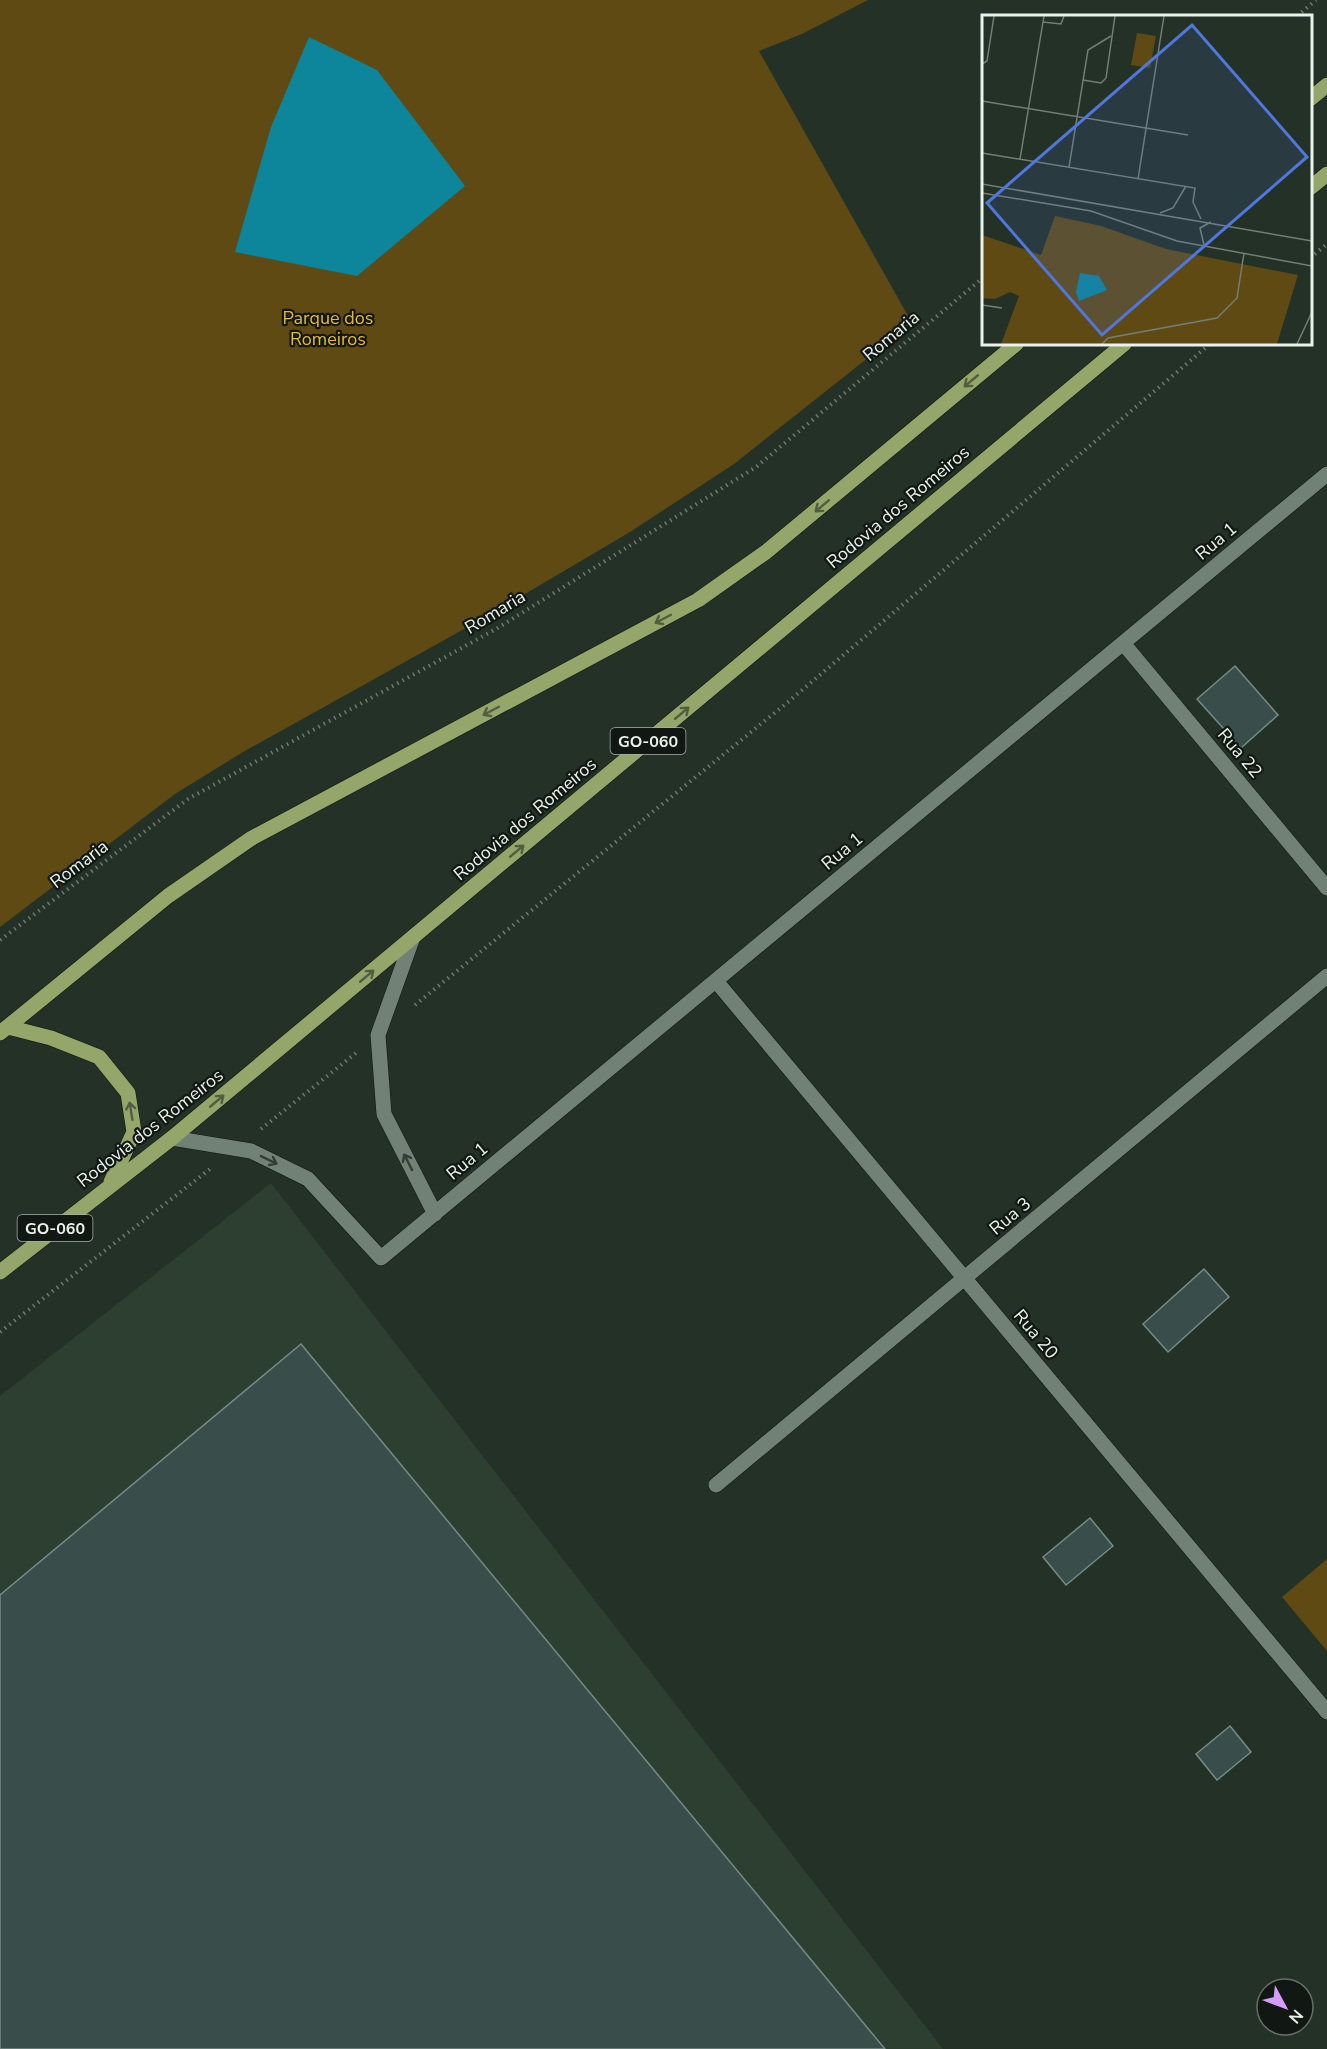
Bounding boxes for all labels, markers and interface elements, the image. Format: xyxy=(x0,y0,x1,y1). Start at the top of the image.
inset map xyxy=(982,15,1312,345)
street label: Romaria xyxy=(858,305,924,367)
park label: Parque dos Romeiros xyxy=(283,306,373,351)
one-way arrow xyxy=(964,374,980,387)
street label: Rodovia dos Romeiros xyxy=(821,440,975,574)
one-way arrow xyxy=(814,499,830,512)
street label: Rua 1 xyxy=(1190,517,1242,565)
street label: Romaria xyxy=(460,584,530,640)
one-way arrow xyxy=(655,614,673,625)
one-way arrow xyxy=(483,706,501,717)
one-way arrow xyxy=(674,706,690,719)
street label: Rua 22 xyxy=(1212,723,1268,783)
road number: GO-060 xyxy=(610,728,686,754)
street label: Rodovia dos Romeiros xyxy=(448,752,602,886)
street label: Rua 1 xyxy=(816,827,868,875)
street label: Romaria xyxy=(45,834,113,894)
one-way arrow xyxy=(508,845,524,858)
one-way arrow xyxy=(359,969,374,983)
street label: Rodovia dos Romeiros xyxy=(72,1063,228,1193)
one-way arrow xyxy=(209,1094,225,1107)
one-way arrow xyxy=(125,1102,136,1121)
street label: Rua 1 xyxy=(441,1137,493,1185)
one-way arrow xyxy=(402,1153,413,1171)
one-way arrow xyxy=(260,1154,278,1166)
street label: Rua 3 xyxy=(984,1192,1036,1240)
road number: GO-060 xyxy=(17,1215,92,1241)
street label: Rua 20 xyxy=(1008,1304,1064,1364)
north arrow xyxy=(1255,1977,1315,2037)
text: N xyxy=(1283,2004,1308,2028)

